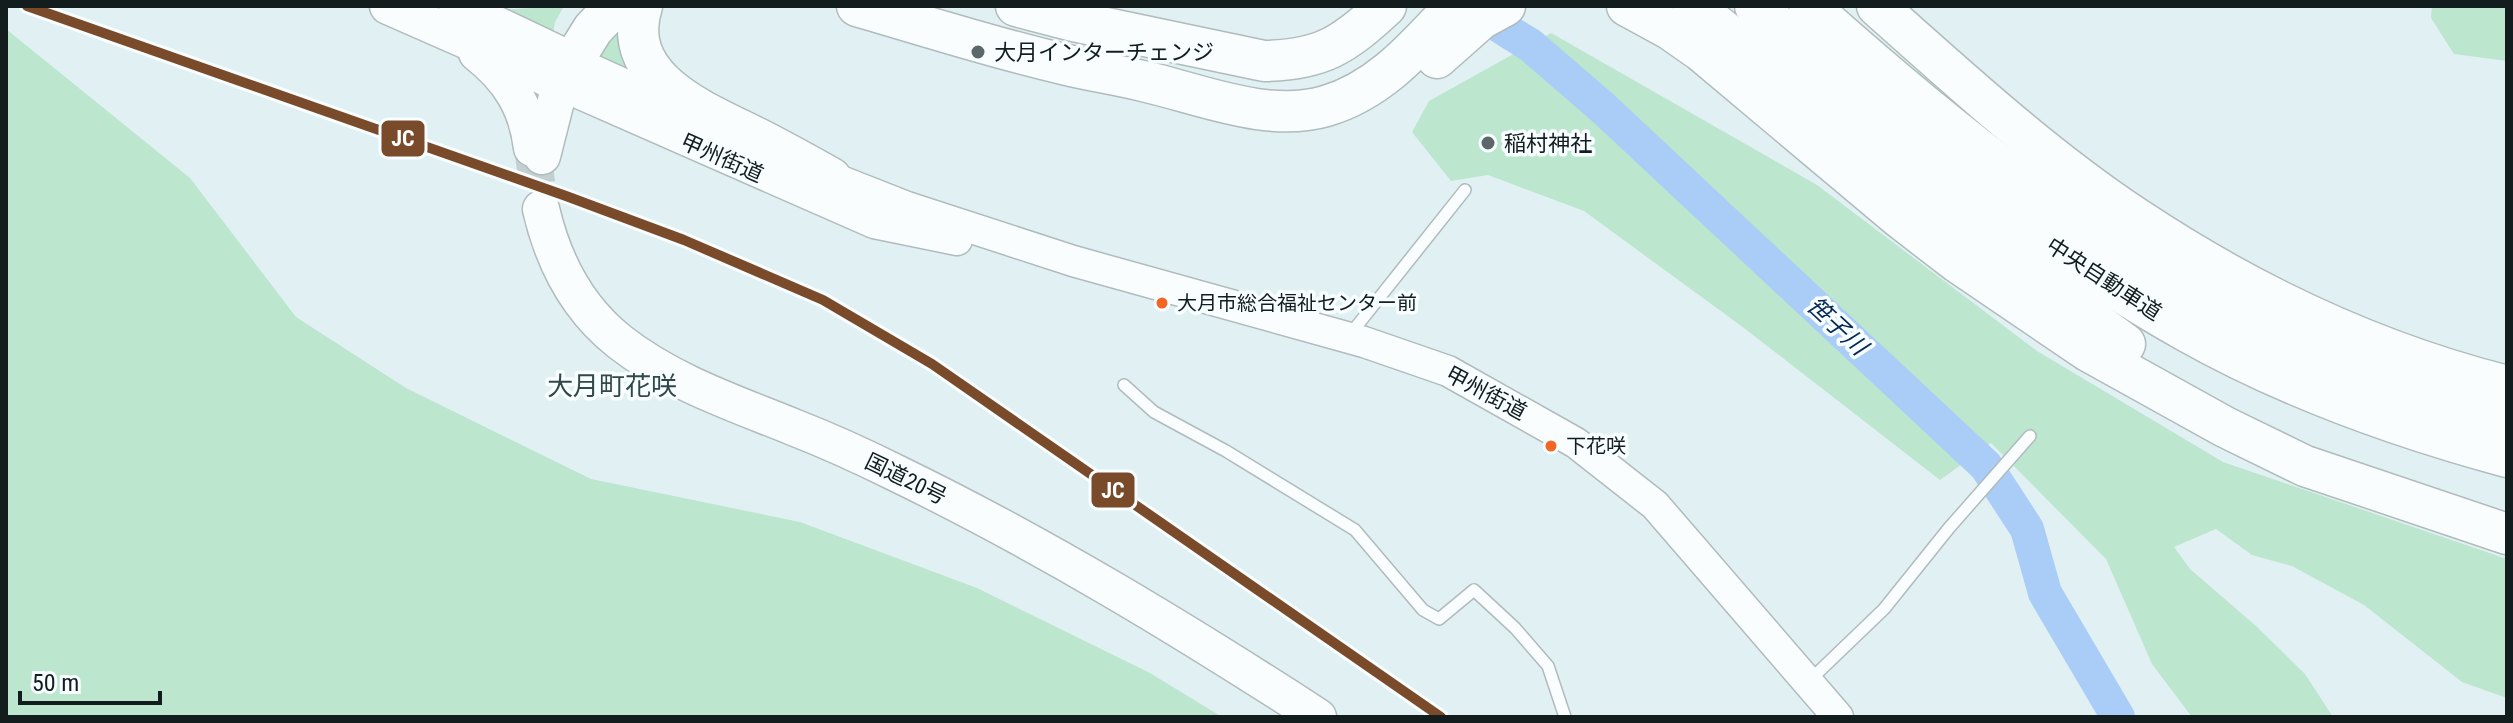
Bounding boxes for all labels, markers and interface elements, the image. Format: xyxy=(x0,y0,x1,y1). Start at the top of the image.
place label: 大月インターチェンジ xyxy=(994,40,1214,65)
marker: 大月インターチェンジ xyxy=(969,43,987,61)
line badge: JC xyxy=(380,119,426,158)
text: JC xyxy=(391,126,415,151)
street label: 甲州街道 xyxy=(677,129,767,187)
place label: 稲村神社 xyxy=(1504,131,1592,156)
marker: 稲村神社 xyxy=(1479,134,1497,152)
street label: 中央自動車道 xyxy=(2042,233,2166,325)
place label: 大月市総合福祉センター前 xyxy=(1177,291,1417,315)
water label: 笹子川 xyxy=(1801,291,1875,363)
marker: 大月市総合福祉センター前 xyxy=(1154,295,1170,311)
street label: 甲州街道 xyxy=(1441,361,1531,425)
district label: 大月町花咲 xyxy=(547,371,677,401)
place label: 下花咲 xyxy=(1566,434,1626,458)
marker: 下花咲 xyxy=(1543,438,1559,454)
street label: 国道20号 xyxy=(861,449,951,509)
line badge: JC xyxy=(1090,471,1136,509)
text: JC xyxy=(1101,478,1125,503)
scale bar xyxy=(20,655,160,705)
text: 50 m xyxy=(32,669,79,697)

